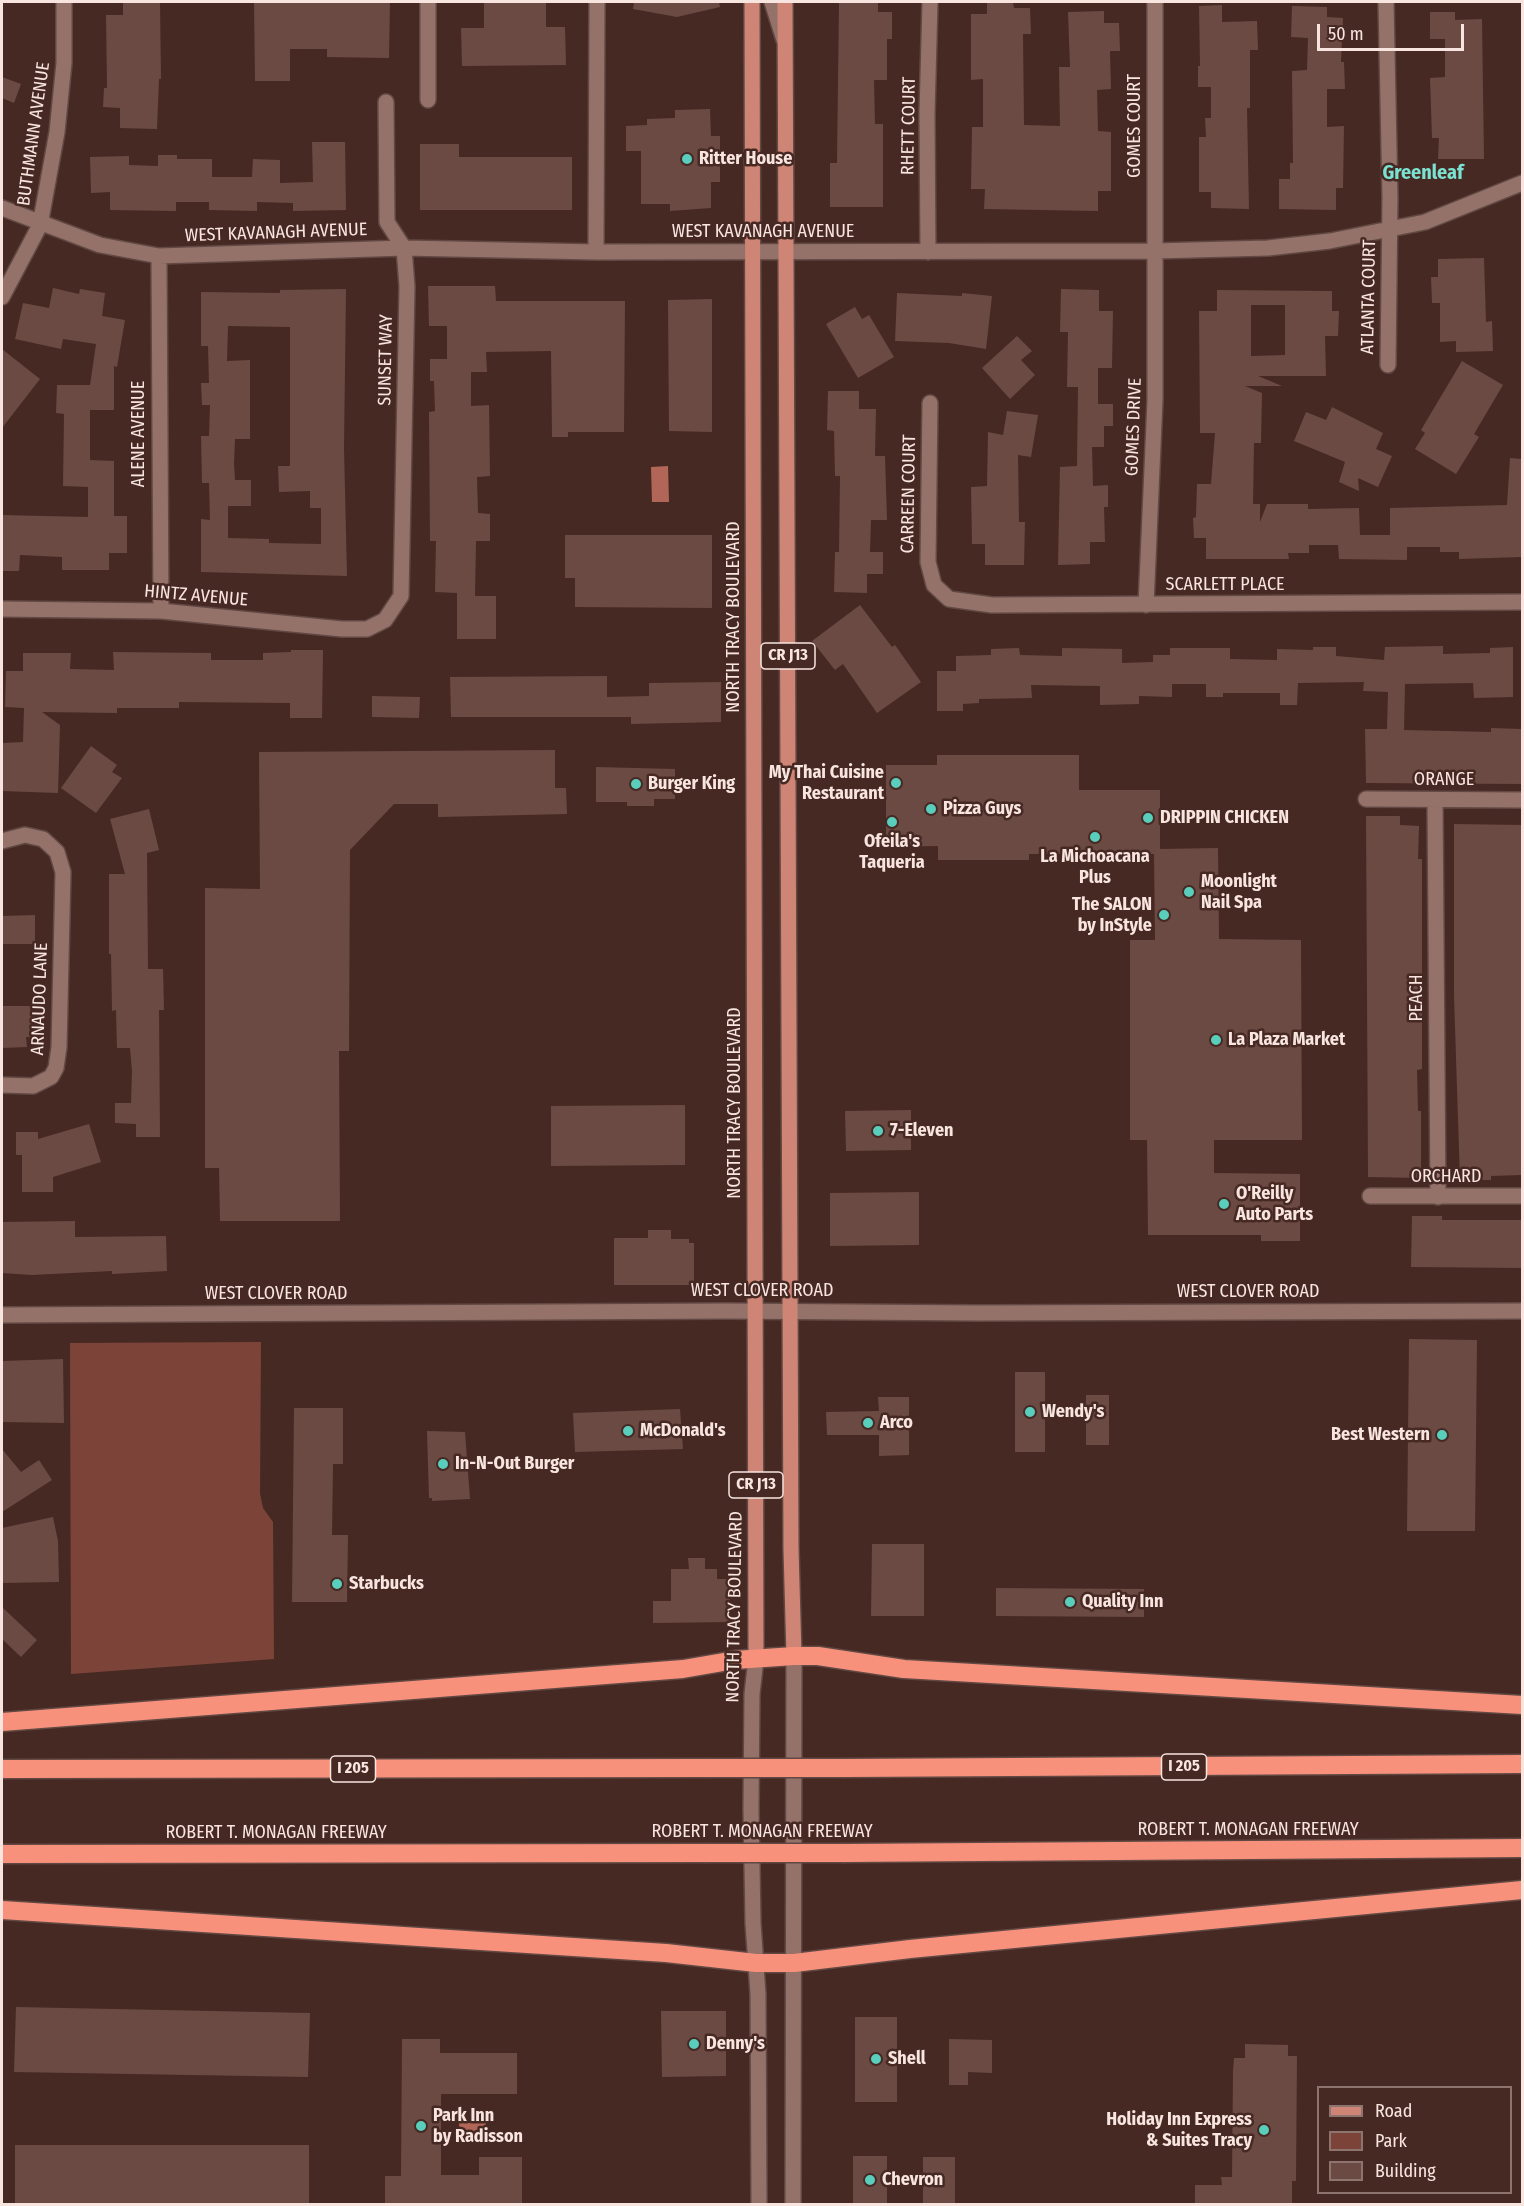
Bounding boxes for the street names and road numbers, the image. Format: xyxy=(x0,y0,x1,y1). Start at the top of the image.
street label: BUTHMANN AVENUE xyxy=(13,61,55,207)
street label: GOMES COURT xyxy=(1124,74,1146,178)
street label: RHETT COURT xyxy=(897,77,921,175)
street label: WEST KAVANAGH AVENUE xyxy=(184,219,368,247)
street label: WEST KAVANAGH AVENUE xyxy=(672,221,854,243)
street label: ATLANTA COURT xyxy=(1357,239,1381,355)
street label: SUNSET WAY xyxy=(374,314,398,406)
street label: GOMES DRIVE xyxy=(1121,378,1147,476)
street label: ALENE AVENUE xyxy=(128,381,150,487)
street label: CARREEN COURT xyxy=(897,434,921,554)
street label: NORTH TRACY BOULEVARD xyxy=(723,521,745,713)
street label: SCARLETT PLACE xyxy=(1166,574,1284,596)
street label: HINTZ AVENUE xyxy=(143,581,249,611)
road number: CR J13 xyxy=(761,643,815,669)
street label: ORANGE xyxy=(1414,769,1474,791)
street label: ARNAUDO LANE xyxy=(27,942,53,1056)
street label: PEACH xyxy=(1406,974,1428,1022)
street label: NORTH TRACY BOULEVARD xyxy=(724,1007,746,1199)
street label: ORCHARD xyxy=(1411,1166,1481,1188)
street label: WEST CLOVER ROAD xyxy=(691,1280,833,1302)
street label: WEST CLOVER ROAD xyxy=(1177,1281,1319,1303)
street label: WEST CLOVER ROAD xyxy=(205,1283,347,1305)
road number: CR J13 xyxy=(729,1472,783,1498)
street label: NORTH TRACY BOULEVARD xyxy=(723,1511,747,1703)
road number: I 205 xyxy=(1162,1754,1206,1780)
road number: I 205 xyxy=(330,1756,376,1782)
street label: ROBERT T. MONAGAN FREEWAY xyxy=(1137,1819,1359,1841)
street label: ROBERT T. MONAGAN FREEWAY xyxy=(651,1821,873,1843)
street label: ROBERT T. MONAGAN FREEWAY xyxy=(165,1822,387,1844)

